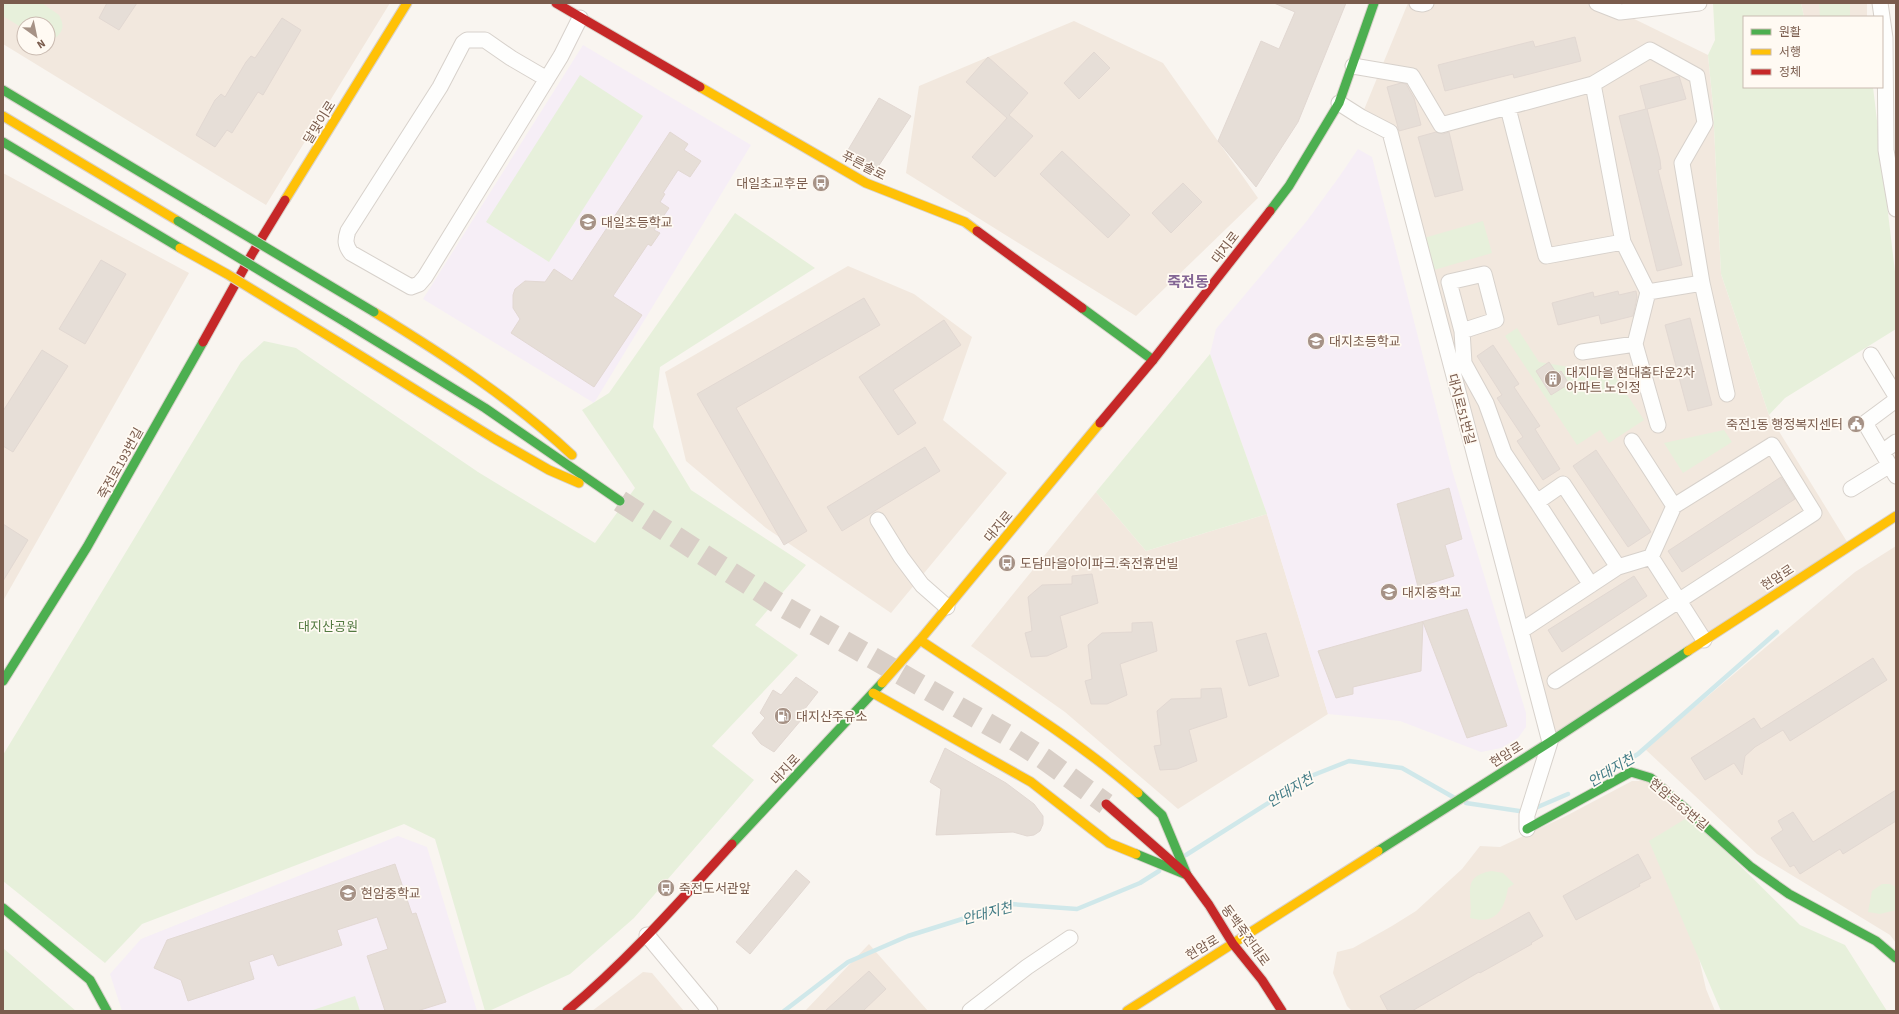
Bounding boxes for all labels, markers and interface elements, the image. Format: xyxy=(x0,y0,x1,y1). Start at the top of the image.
north arrow xyxy=(16,16,56,56)
legend xyxy=(1743,16,1883,88)
text: 원활 xyxy=(1779,24,1801,41)
text: N xyxy=(34,36,48,52)
text: 서행 xyxy=(1779,44,1801,61)
text: 정체 xyxy=(1779,64,1801,81)
street label: 달맞이로 xyxy=(300,97,340,148)
street label: 푸른솔로 xyxy=(838,147,889,185)
bus stop icon: 대일초교후문 xyxy=(811,173,831,193)
place label: 대일초교후문 xyxy=(736,175,808,193)
school or university icon: 대일초등학교 xyxy=(578,212,598,232)
place label: 대일초등학교 xyxy=(601,214,673,232)
street label: 대지로 xyxy=(1208,228,1244,267)
district label: 죽전동 xyxy=(1167,272,1209,293)
school or university icon: 대지초등학교 xyxy=(1306,331,1326,351)
place label: 대지초등학교 xyxy=(1329,333,1401,351)
place label: 대지마을 현대홈타운2차 아파트 노인정 xyxy=(1566,364,1695,397)
building icon: 대지마을 현대홈타운2차 아파트 노인정 xyxy=(1543,369,1563,389)
street label: 대지로51번길 xyxy=(1443,372,1479,447)
public building icon: 죽전1동 행정복지센터 xyxy=(1846,414,1866,434)
place label: 죽전1동 행정복지센터 xyxy=(1726,416,1843,434)
street label: 죽전로193번길 xyxy=(94,424,148,502)
street label: 대지로 xyxy=(980,507,1017,546)
bus stop icon: 도담마을아이파크.죽전휴먼빌 xyxy=(997,553,1017,573)
place label: 도담마을아이파크.죽전휴먼빌 xyxy=(1020,555,1179,573)
street label: 현암로 xyxy=(1758,561,1798,595)
school or university icon: 대지중학교 xyxy=(1379,582,1399,602)
place label: 대지중학교 xyxy=(1402,584,1462,602)
park label: 대지산공원 xyxy=(298,618,358,636)
fuel station icon: 대지산주유소 xyxy=(773,706,793,726)
place label: 대지산주유소 xyxy=(796,708,868,726)
street label: 현암로 xyxy=(1487,738,1527,772)
water label: 안대지천 xyxy=(1584,748,1640,793)
street label: 대지로 xyxy=(767,750,805,789)
water label: 안대지천 xyxy=(1263,768,1319,813)
street label: 현암로63번길 xyxy=(1645,774,1712,835)
bus stop icon: 죽전도서관앞 xyxy=(656,878,676,898)
place label: 죽전도서관앞 xyxy=(679,880,751,898)
school or university icon: 현암중학교 xyxy=(338,883,358,903)
place label: 현암중학교 xyxy=(361,885,421,903)
water label: 안대지천 xyxy=(960,897,1016,930)
street label: 동백죽전대로 xyxy=(1217,901,1274,970)
street label: 현암로 xyxy=(1182,931,1223,965)

